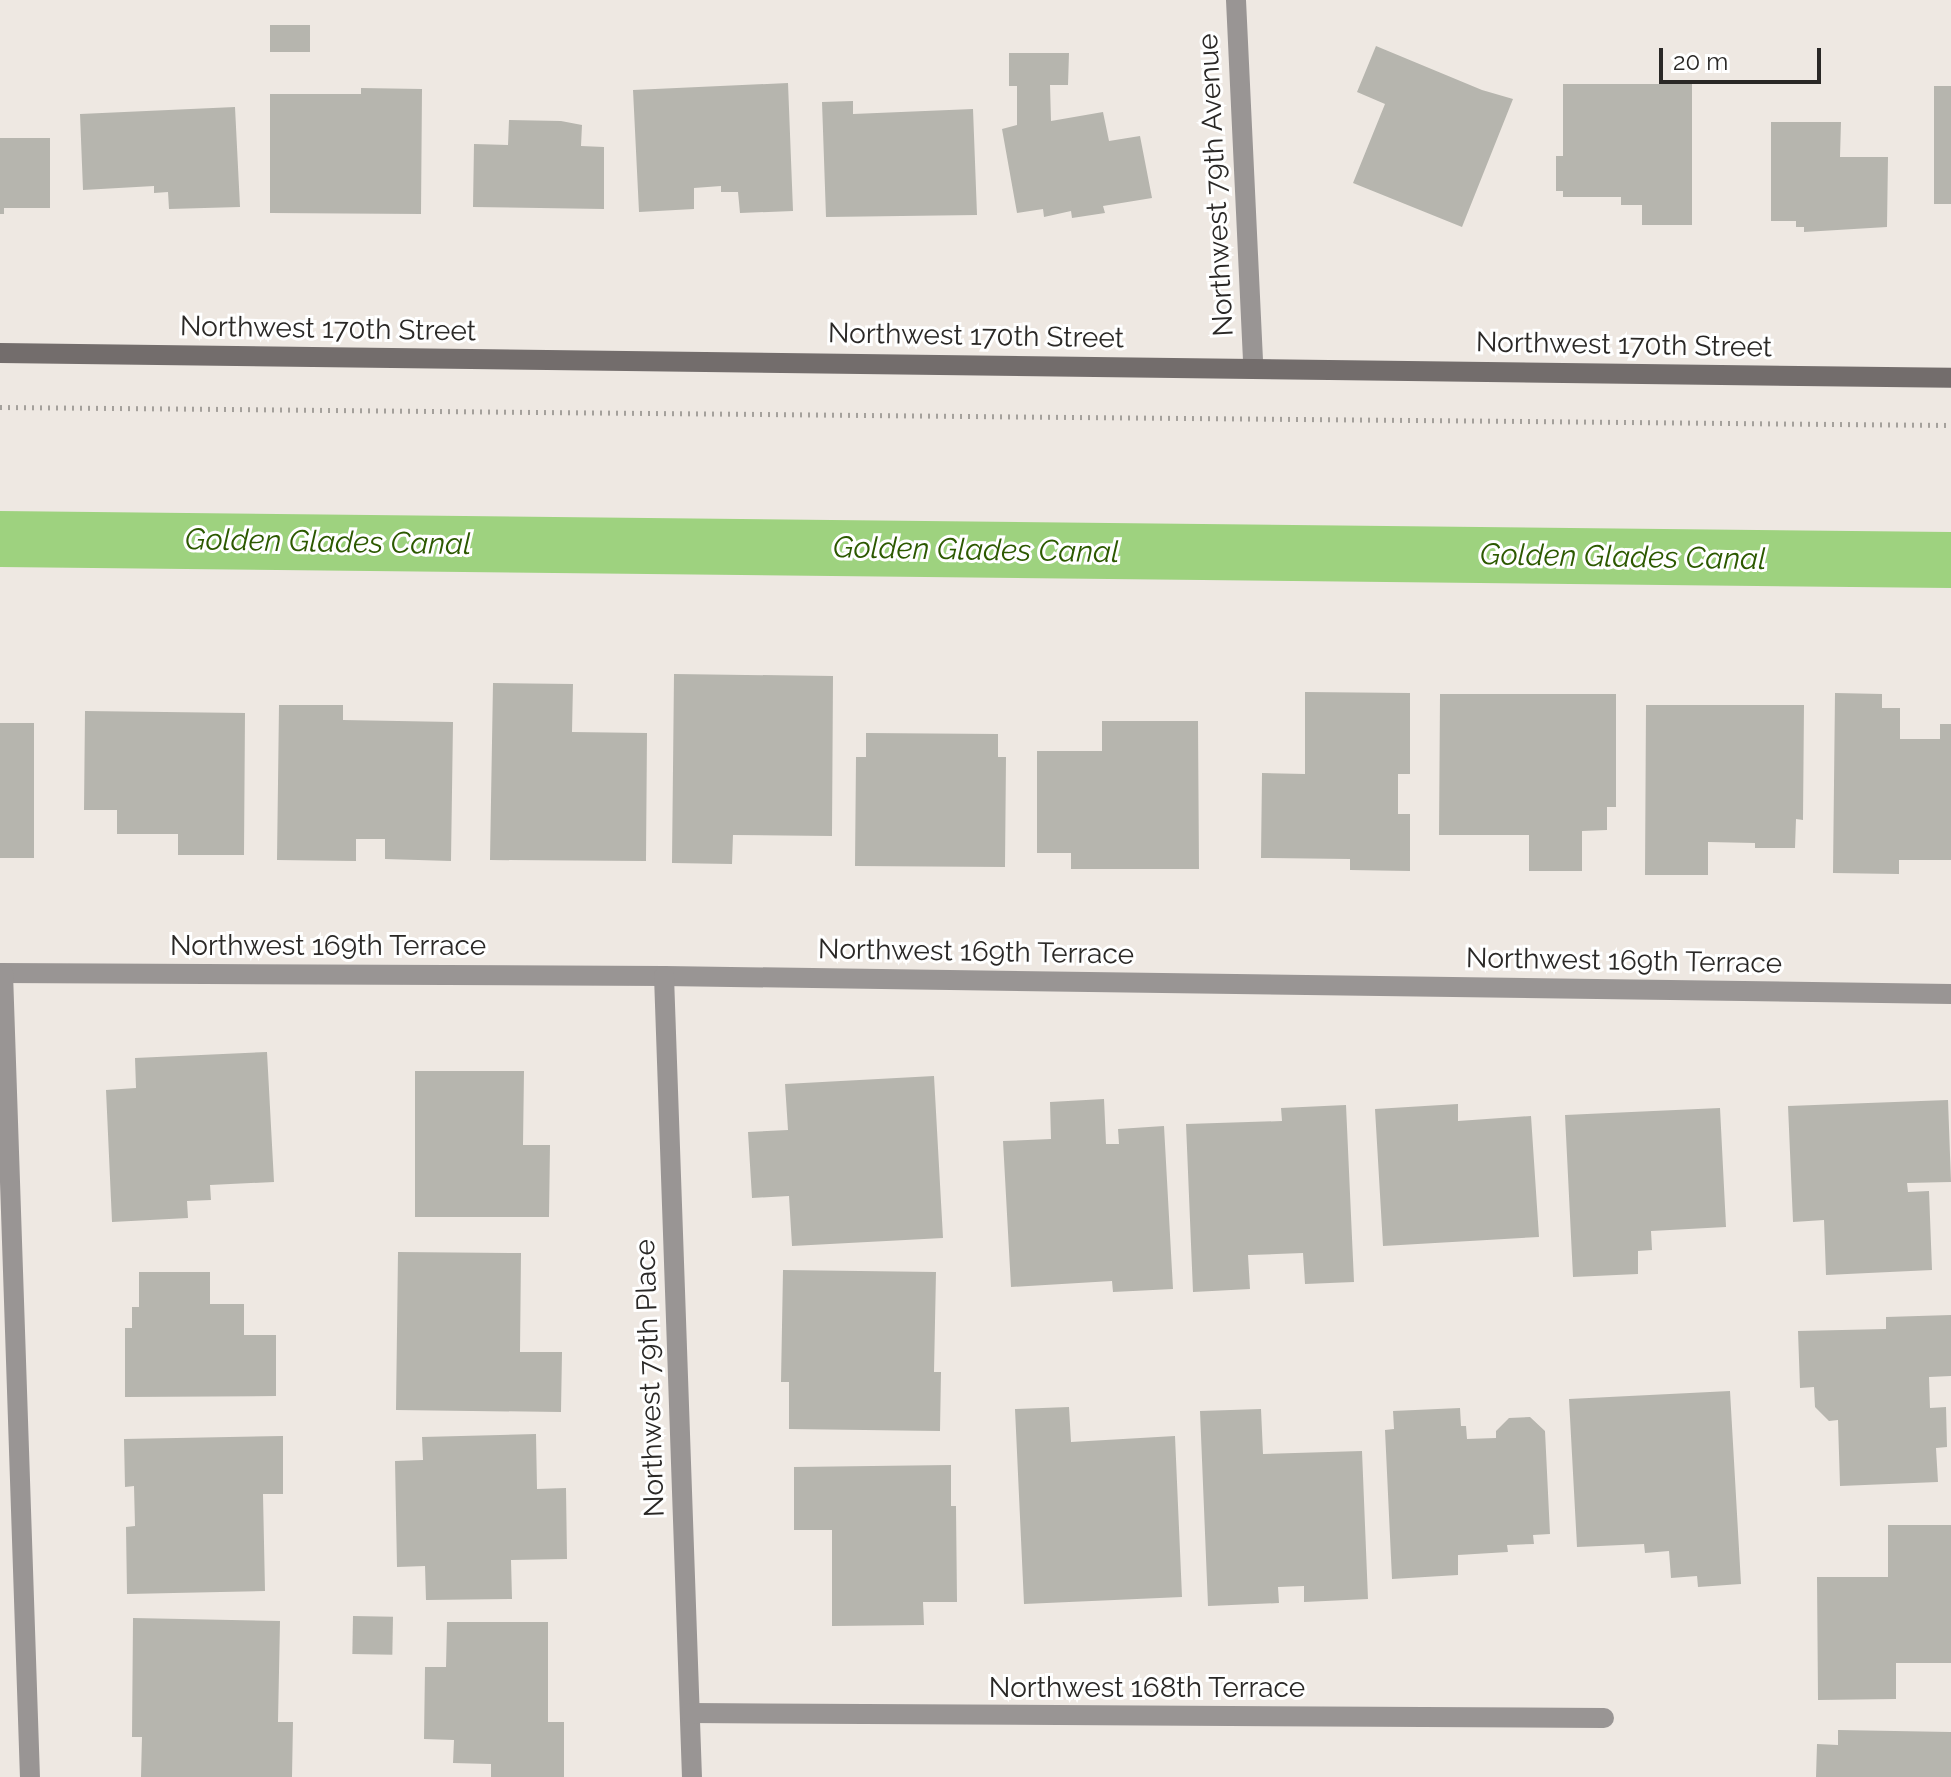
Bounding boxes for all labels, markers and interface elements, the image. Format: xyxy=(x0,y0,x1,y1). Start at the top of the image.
street label: Northwest 79th Avenue xyxy=(1191,32,1241,338)
scale bar xyxy=(1663,32,1825,82)
text: 20 m xyxy=(1673,47,1728,76)
street label: Northwest 170th Street xyxy=(180,310,476,348)
street label: Northwest 170th Street xyxy=(828,317,1124,355)
street label: Northwest 170th Street xyxy=(1476,326,1772,364)
water label: Golden Glades Canal xyxy=(185,522,471,562)
water label: Golden Glades Canal xyxy=(833,530,1119,570)
water label: Golden Glades Canal xyxy=(1480,537,1766,577)
street label: Northwest 169th Terrace xyxy=(169,929,487,963)
street label: Northwest 169th Terrace xyxy=(817,932,1135,972)
street label: Northwest 169th Terrace xyxy=(1465,941,1783,981)
street label: Northwest 79th Place xyxy=(628,1238,672,1518)
street label: Northwest 168th Terrace xyxy=(988,1671,1306,1705)

